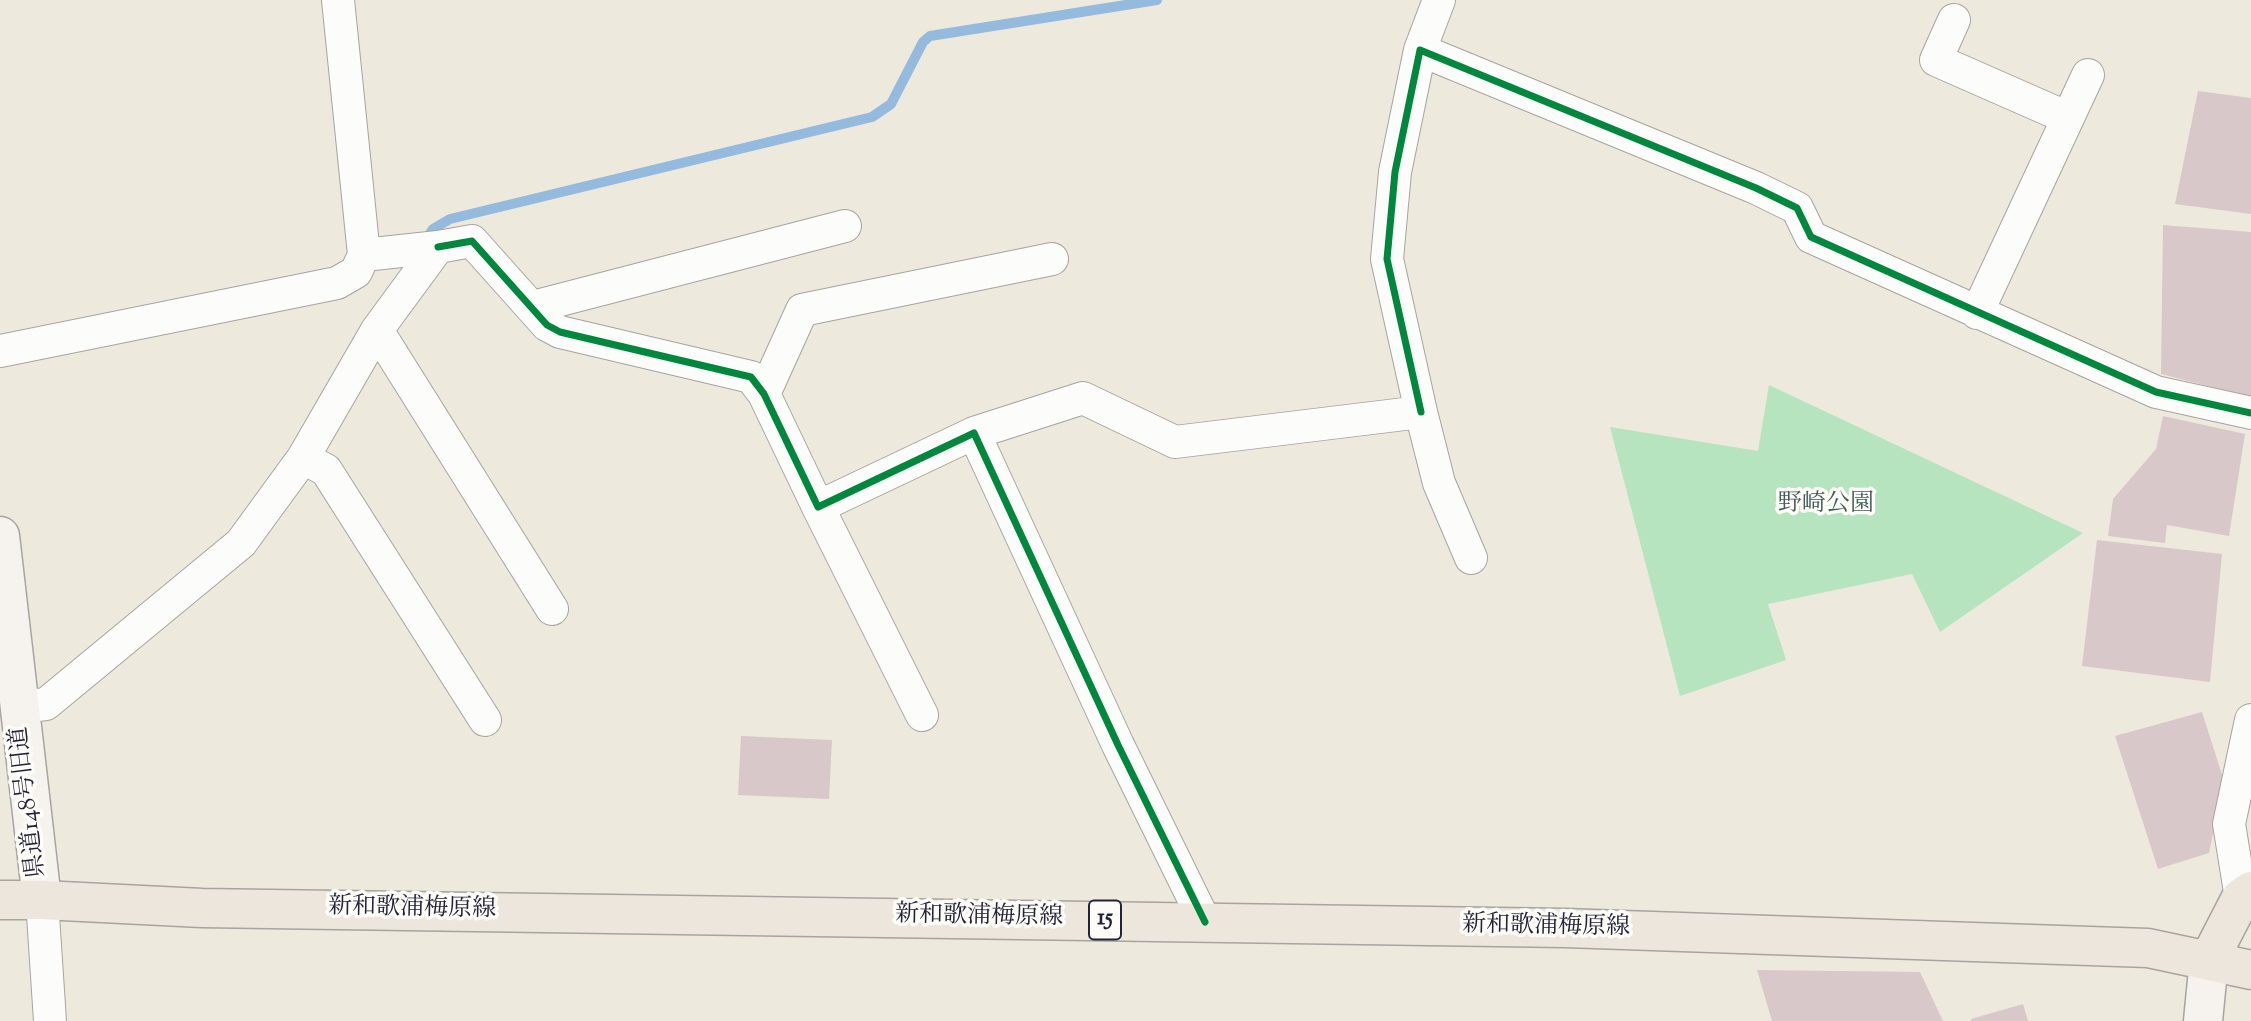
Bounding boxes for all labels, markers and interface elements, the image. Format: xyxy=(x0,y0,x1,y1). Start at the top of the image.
park label: 野崎公園 xyxy=(1778,492,1874,520)
street label: 県道148号旧道 xyxy=(6,725,54,879)
street label: 新和歌浦梅原線 xyxy=(328,894,496,926)
road number: 15 xyxy=(1089,900,1121,939)
street label: 新和歌浦梅原線 xyxy=(895,902,1063,934)
street label: 新和歌浦梅原線 xyxy=(1462,912,1630,944)

